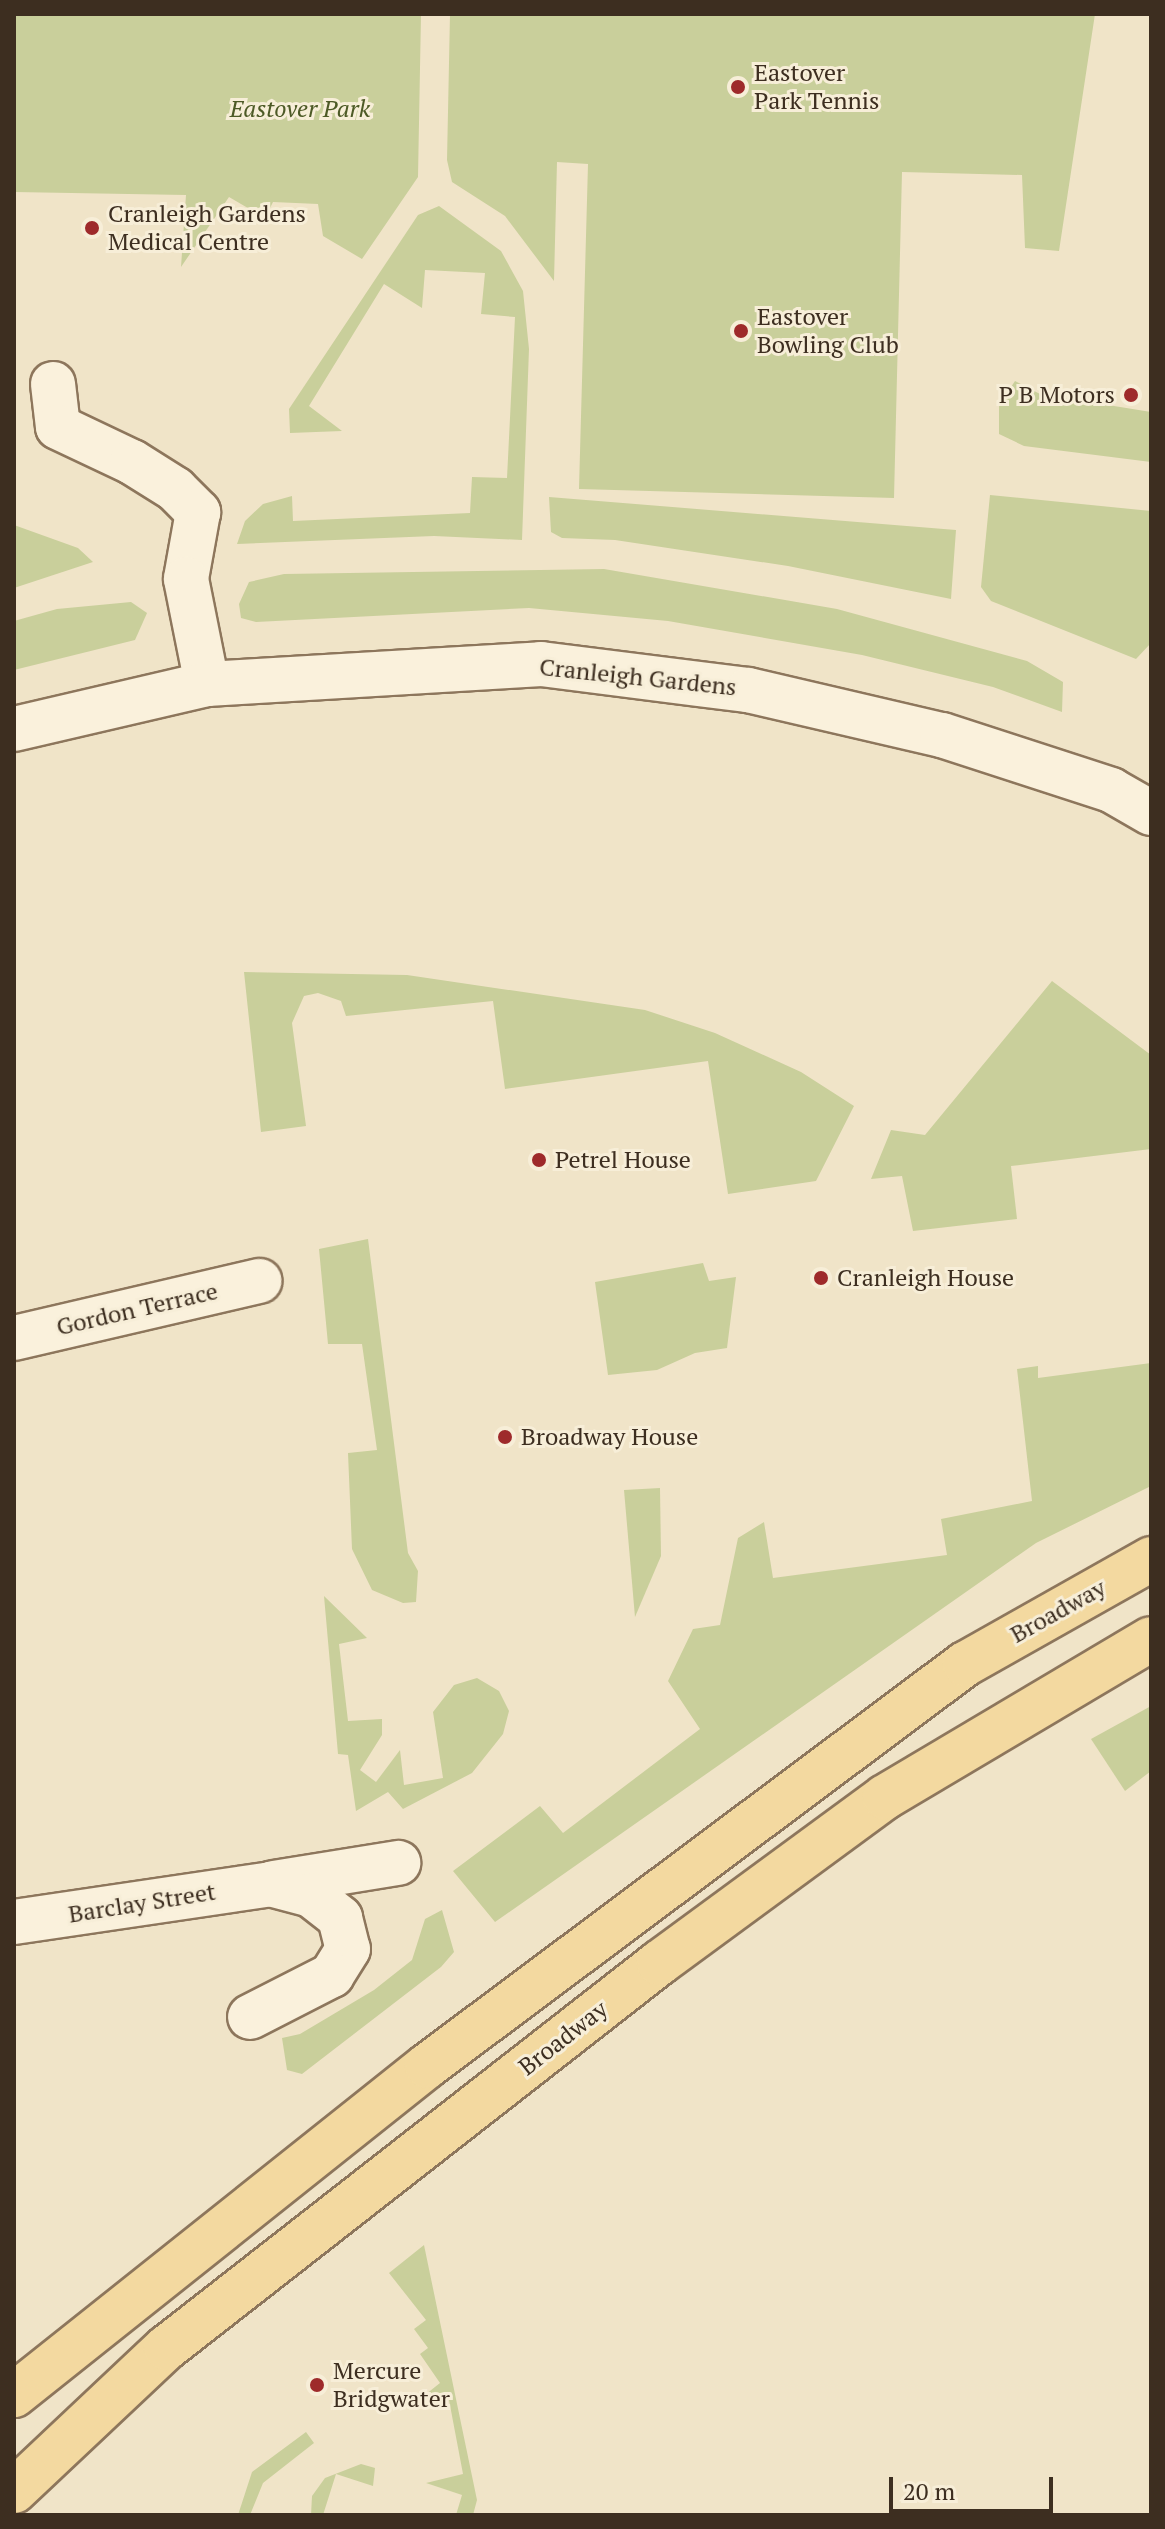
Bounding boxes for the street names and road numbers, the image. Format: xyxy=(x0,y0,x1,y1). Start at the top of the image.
street label: Cranleigh Gardens xyxy=(538,652,738,702)
street label: Gordon Terrace xyxy=(54,1276,220,1342)
street label: Broadway xyxy=(1005,1573,1111,1649)
street label: Barclay Street xyxy=(66,1877,218,1929)
street label: Broadway xyxy=(513,1995,613,2081)

